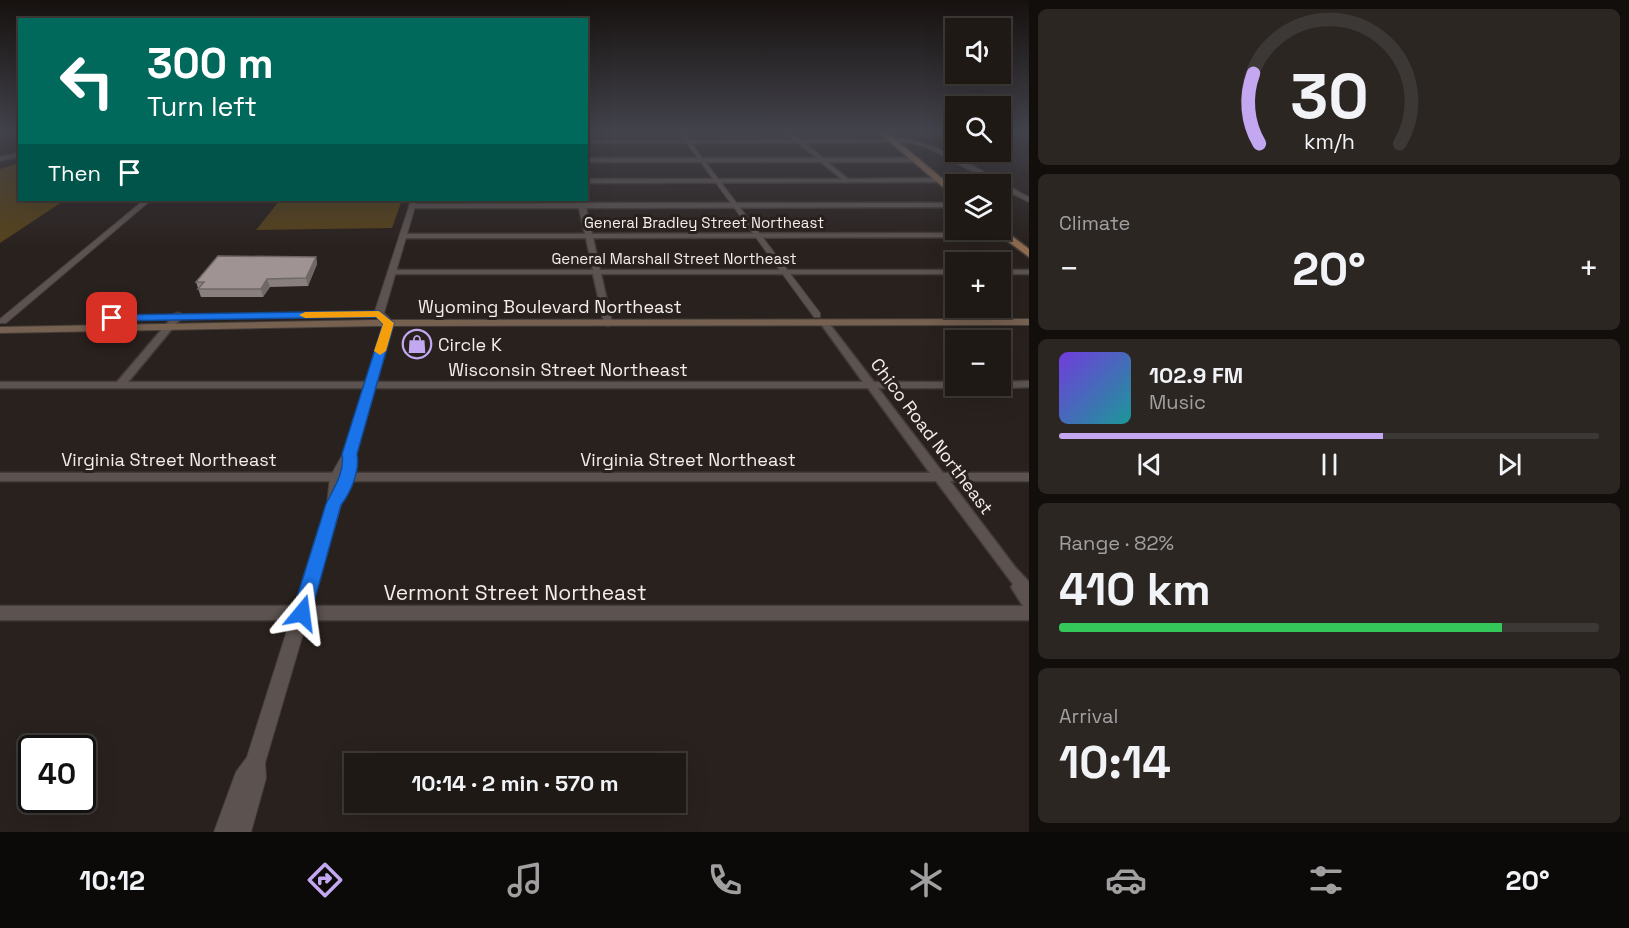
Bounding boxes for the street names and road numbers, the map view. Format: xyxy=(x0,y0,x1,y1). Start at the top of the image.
street label: General Bradley Street Northeast xyxy=(584,213,824,232)
street label: General Marshall Street Northeast xyxy=(551,249,797,268)
street label: Wyoming Boulevard Northeast xyxy=(418,295,682,318)
street label: Chico Road Northeast xyxy=(866,353,998,519)
street label: Wisconsin Street Northeast xyxy=(448,358,688,381)
street label: Virginia Street Northeast xyxy=(61,448,277,471)
street label: Virginia Street Northeast xyxy=(580,448,796,471)
street label: Vermont Street Northeast xyxy=(383,579,647,606)

